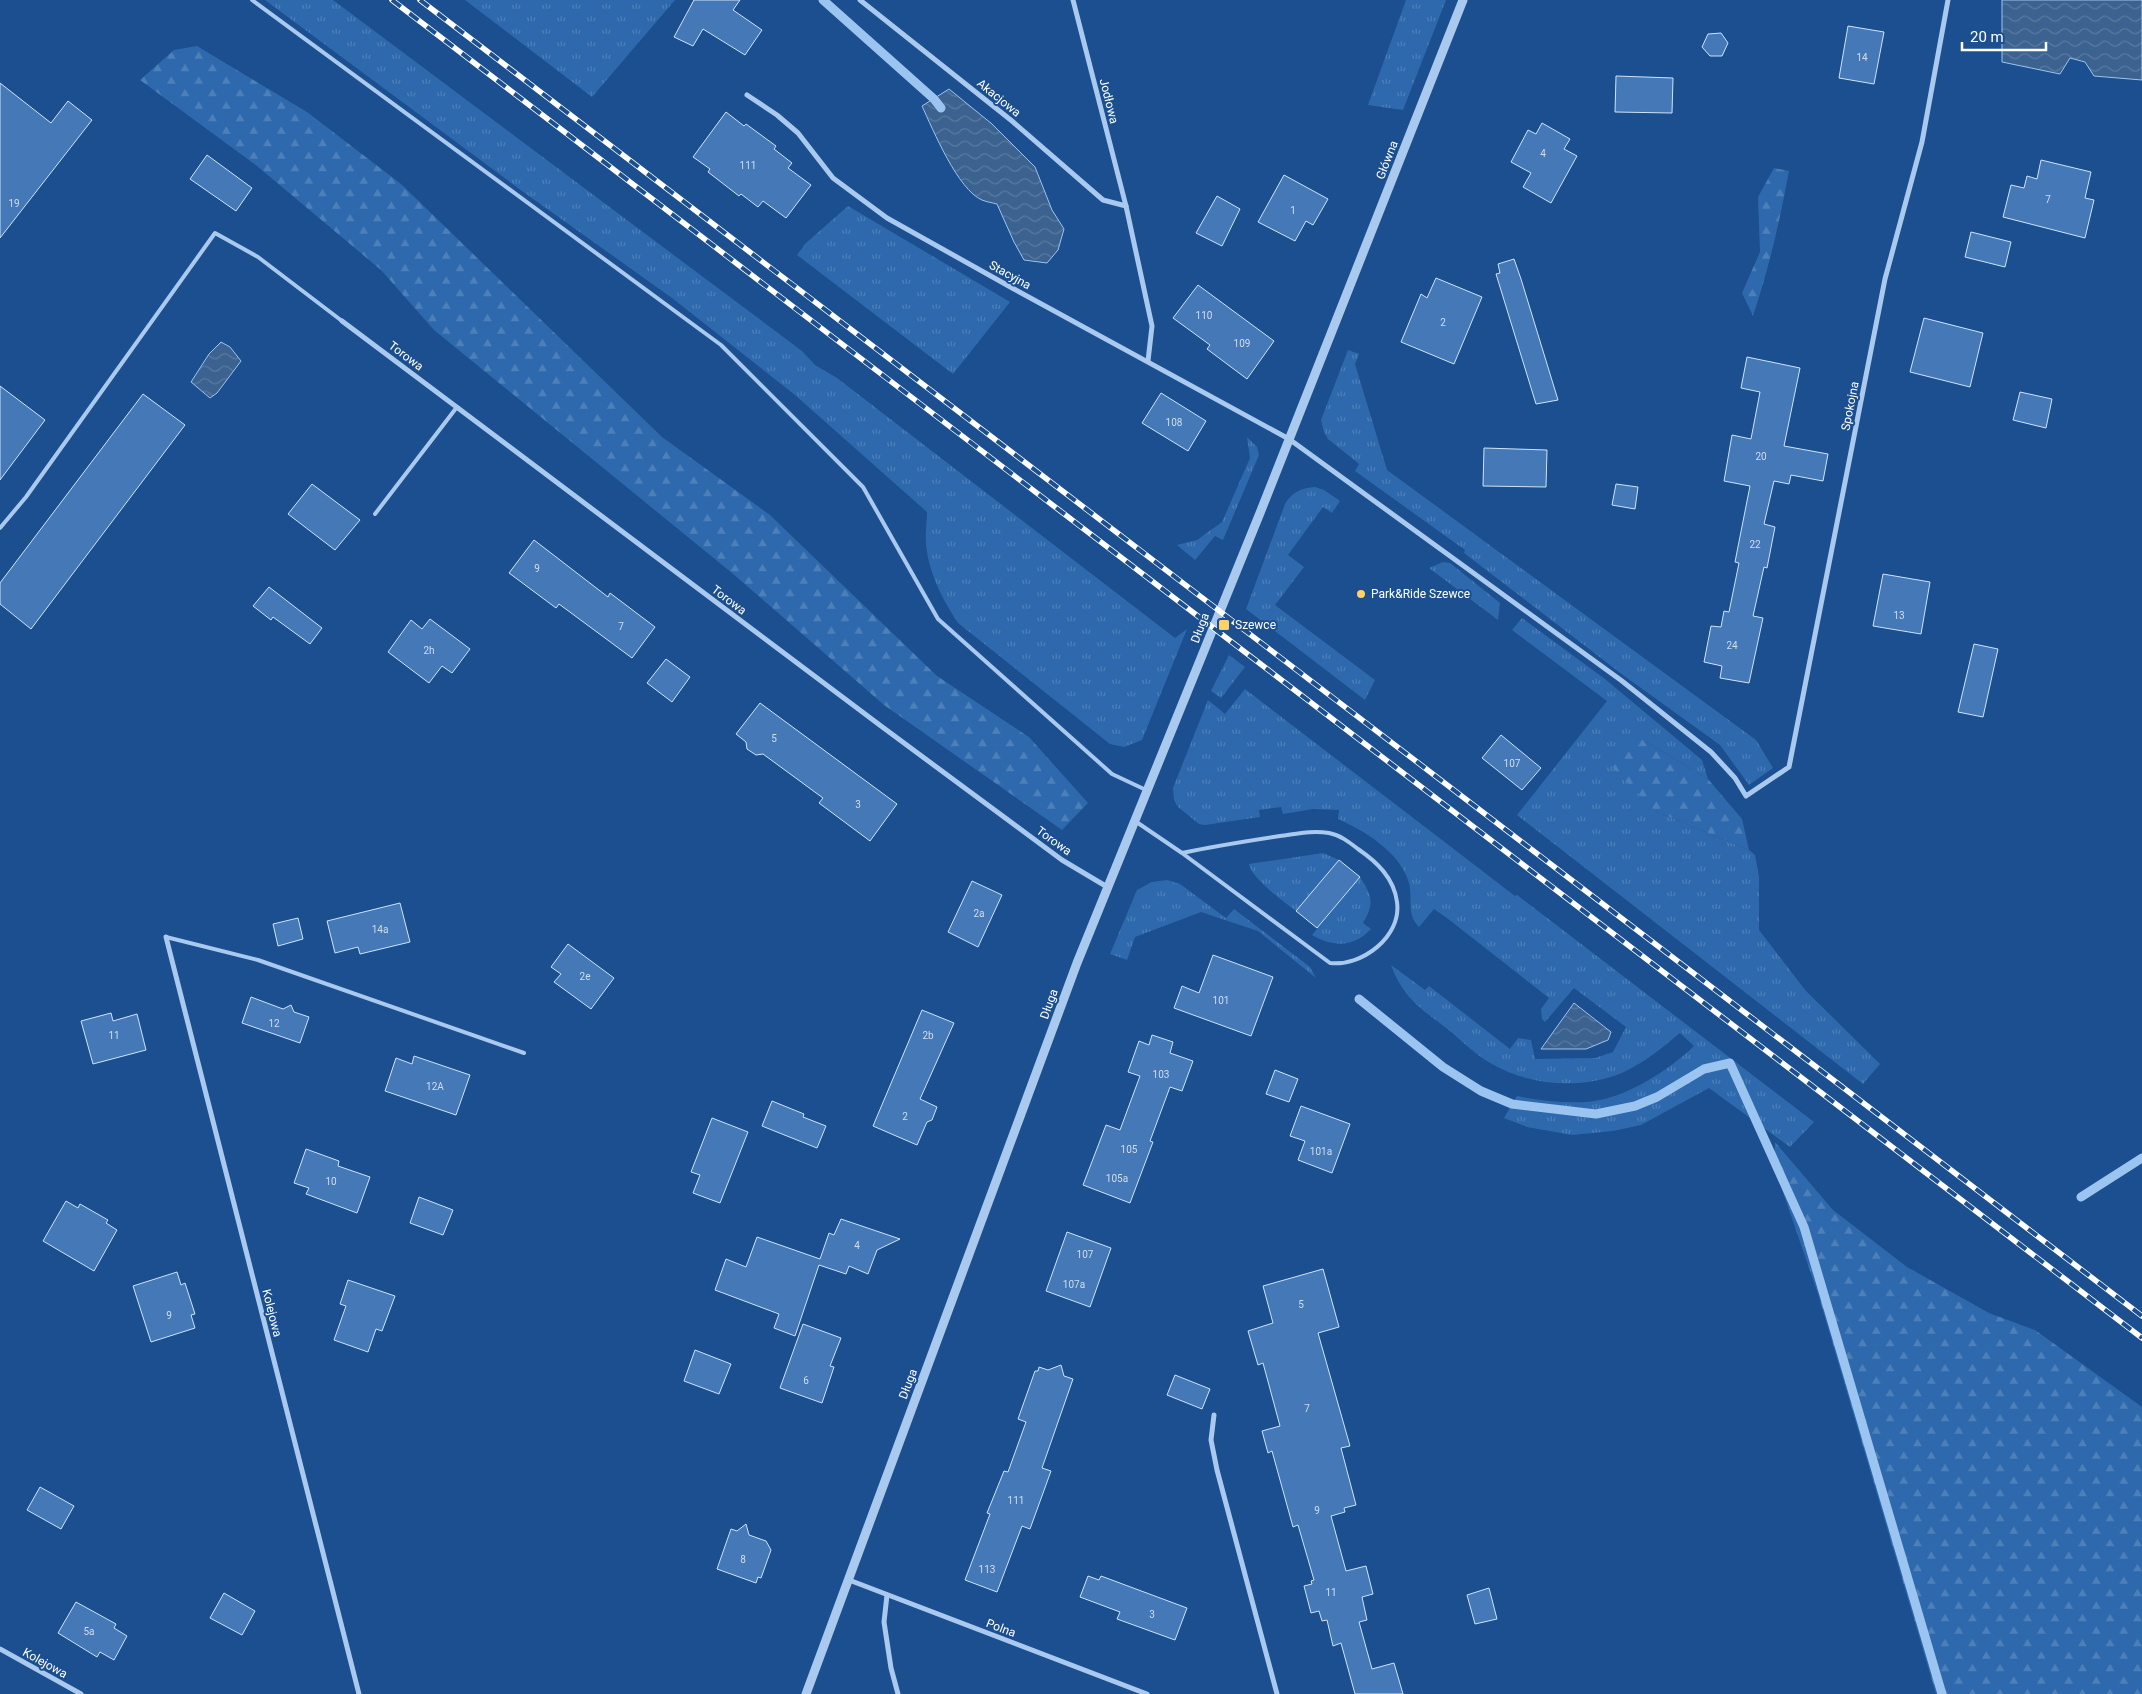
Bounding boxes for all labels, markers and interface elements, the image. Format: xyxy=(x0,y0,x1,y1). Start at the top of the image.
scale bar xyxy=(1962,20,2046,52)
text: 20 m xyxy=(1970,28,2004,46)
house number: 14 xyxy=(1856,52,1868,63)
street label: Akacjowa xyxy=(974,76,1024,120)
street label: Jodłowa xyxy=(1097,77,1121,125)
street label: Główna xyxy=(1373,139,1401,181)
house number: 4 xyxy=(1540,148,1546,159)
house number: 111 xyxy=(740,160,756,171)
house number: 7 xyxy=(2045,194,2051,205)
house number: 19 xyxy=(8,198,20,209)
house number: 1 xyxy=(1290,205,1296,216)
street label: Stacyjna xyxy=(987,258,1033,292)
house number: 110 xyxy=(1196,310,1213,321)
house number: 2 xyxy=(1440,317,1446,328)
street label: Torowa xyxy=(386,338,426,374)
house number: 109 xyxy=(1234,338,1250,349)
street label: Spokojna xyxy=(1838,380,1862,432)
house number: 108 xyxy=(1166,417,1183,428)
house number: 20 xyxy=(1755,451,1767,462)
house number: 22 xyxy=(1749,539,1761,550)
house number: 9 xyxy=(534,563,540,574)
street label: Torowa xyxy=(709,582,749,618)
place label: Park&Ride Szewce xyxy=(1371,587,1470,601)
marker: Park&Ride Szewce xyxy=(1355,588,1367,600)
house number: 13 xyxy=(1893,610,1905,621)
street label: Długa xyxy=(1188,611,1212,645)
marker: Szewce xyxy=(1217,618,1231,632)
place label: Szewce xyxy=(1235,618,1276,632)
house number: 7 xyxy=(618,621,624,632)
house number: 24 xyxy=(1726,640,1738,651)
house number: 2h xyxy=(423,645,435,656)
house number: 5 xyxy=(771,733,777,744)
house number: 107 xyxy=(1504,758,1521,769)
house number: 3 xyxy=(855,799,861,810)
street label: Torowa xyxy=(1034,824,1074,858)
house number: 2a xyxy=(973,908,985,919)
house number: 14a xyxy=(372,924,388,935)
house number: 2e xyxy=(580,971,590,982)
street label: Długa xyxy=(1037,987,1061,1021)
house number: 101 xyxy=(1213,995,1229,1006)
house number: 12 xyxy=(268,1018,280,1029)
house number: 11 xyxy=(108,1030,120,1041)
house number: 2b xyxy=(922,1030,934,1041)
house number: 103 xyxy=(1153,1069,1169,1080)
house number: 12A xyxy=(426,1081,444,1092)
house number: 2 xyxy=(902,1111,908,1122)
house number: 105 xyxy=(1121,1144,1138,1155)
house number: 101a xyxy=(1310,1146,1332,1157)
house number: 105a xyxy=(1106,1173,1128,1184)
house number: 10 xyxy=(325,1176,337,1187)
house number: 4 xyxy=(854,1240,860,1251)
house number: 107 xyxy=(1077,1249,1094,1260)
house number: 107a xyxy=(1063,1279,1085,1290)
street label: Kolejowa xyxy=(259,1288,285,1338)
house number: 5 xyxy=(1298,1299,1304,1310)
house number: 9 xyxy=(166,1310,172,1321)
street label: Długa xyxy=(896,1367,920,1401)
house number: 6 xyxy=(803,1375,809,1386)
house number: 7 xyxy=(1304,1403,1310,1414)
house number: 111 xyxy=(1008,1495,1024,1506)
house number: 9 xyxy=(1314,1505,1320,1516)
house number: 8 xyxy=(740,1554,746,1565)
house number: 113 xyxy=(979,1564,995,1575)
house number: 11 xyxy=(1325,1587,1337,1598)
house number: 3 xyxy=(1149,1609,1155,1620)
street label: Polna xyxy=(984,1616,1018,1640)
house number: 5a xyxy=(83,1626,95,1637)
street label: Kolejowa xyxy=(20,1645,70,1681)

